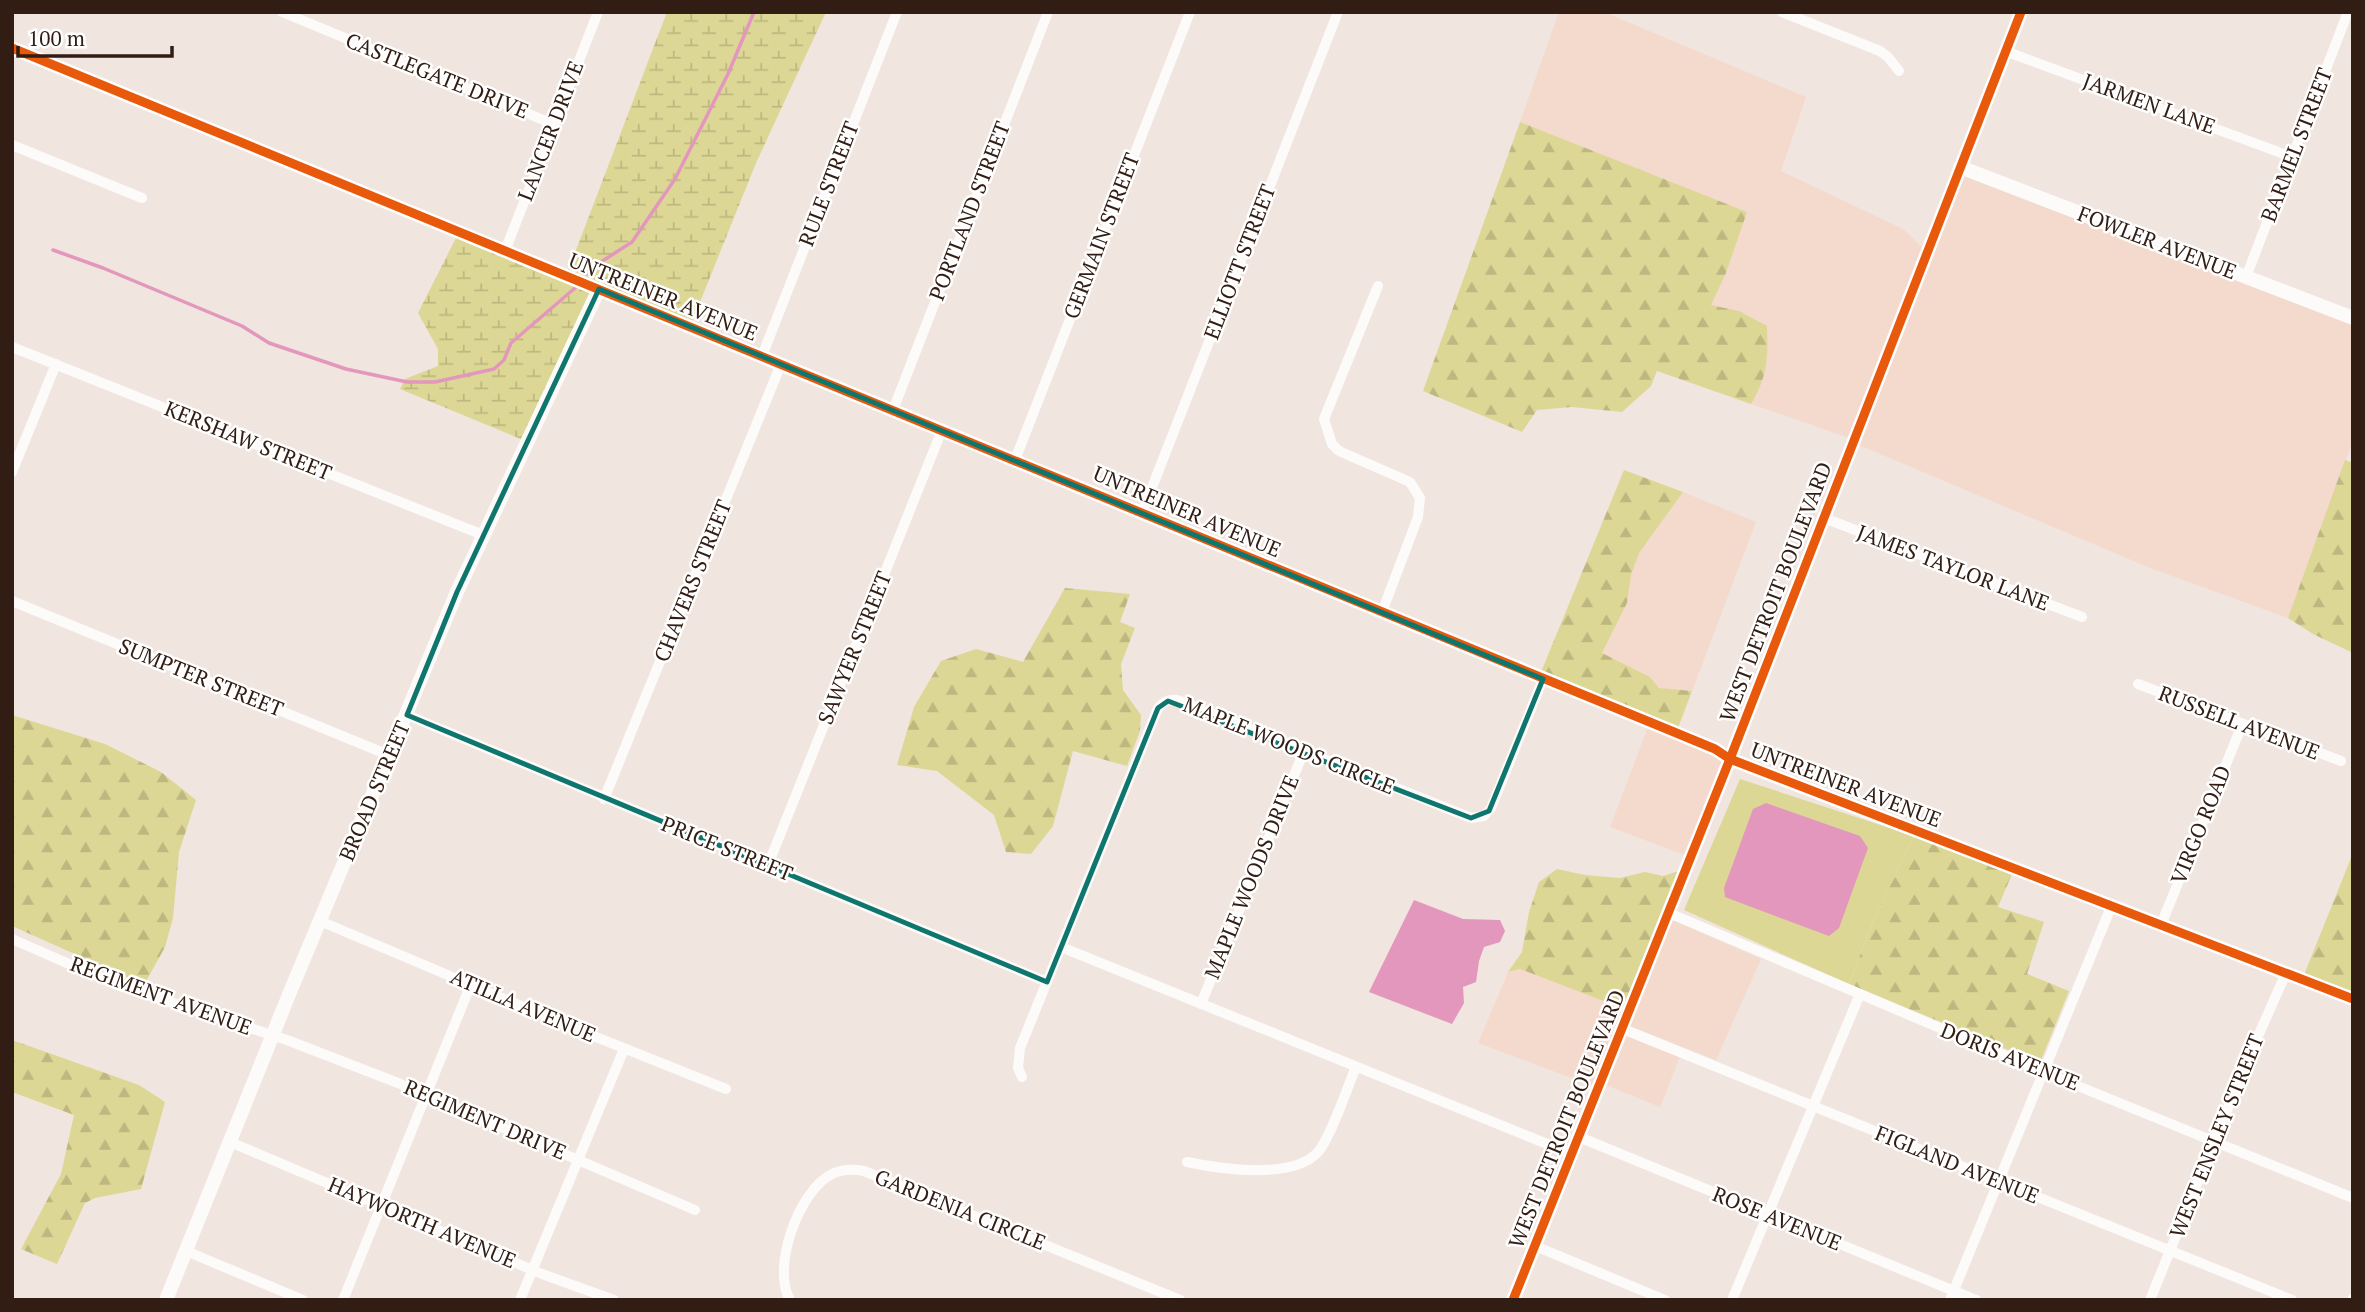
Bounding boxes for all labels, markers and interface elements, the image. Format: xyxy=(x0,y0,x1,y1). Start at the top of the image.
scale bar xyxy=(18,14,172,58)
text: 100 m xyxy=(28,24,85,52)
street label: CASTLEGATE DRIVE xyxy=(342,26,533,125)
street label: LANCER DRIVE xyxy=(511,57,590,205)
street label: BARMEL STREET xyxy=(2254,64,2338,226)
street label: JARMEN LANE xyxy=(2079,66,2220,140)
street label: RULE STREET xyxy=(791,117,865,250)
street label: PORTLAND STREET xyxy=(922,117,1016,304)
street label: GERMAIN STREET xyxy=(1057,149,1146,323)
street label: ELLIOTT STREET xyxy=(1197,180,1282,343)
street label: FOWLER AVENUE xyxy=(2074,199,2241,285)
street label: UNTREINER AVENUE xyxy=(565,245,762,347)
street label: KERSHAW STREET xyxy=(161,394,336,486)
street label: WEST DETROIT BOULEVARD xyxy=(1713,458,1838,726)
street label: UNTREINER AVENUE xyxy=(1089,459,1286,563)
street label: CHAVERS STREET xyxy=(647,495,737,666)
street label: JAMES TAYLOR LANE xyxy=(1853,517,2054,617)
street label: SAWYER STREET xyxy=(811,567,898,728)
street label: SUMPTER STREET xyxy=(115,631,288,723)
street label: RUSSELL AVENUE xyxy=(2155,678,2324,766)
street label: MAPLE WOODS CIRCLE xyxy=(1179,690,1399,800)
street label: BROAD STREET xyxy=(332,716,416,865)
street label: UNTREINER AVENUE xyxy=(1747,735,1945,833)
street label: VIRGO ROAD xyxy=(2164,761,2237,888)
street label: MAPLE WOODS DRIVE xyxy=(1197,771,1305,983)
street label: PRICE STREET xyxy=(658,809,797,887)
street label: REGIMENT AVENUE xyxy=(67,949,256,1041)
street label: ATILLA AVENUE xyxy=(446,962,600,1048)
street label: WEST DETROIT BOULEVARD xyxy=(1501,985,1631,1252)
street label: DORIS AVENUE xyxy=(1937,1015,2084,1097)
street label: WEST ENSLEY STREET xyxy=(2162,1030,2270,1242)
street label: REGIMENT DRIVE xyxy=(400,1072,571,1166)
street label: FIGLAND AVENUE xyxy=(1871,1118,2044,1210)
street label: GARDENIA CIRCLE xyxy=(871,1162,1050,1256)
street label: HAYWORTH AVENUE xyxy=(324,1170,521,1274)
street label: ROSE AVENUE xyxy=(1709,1179,1846,1257)

